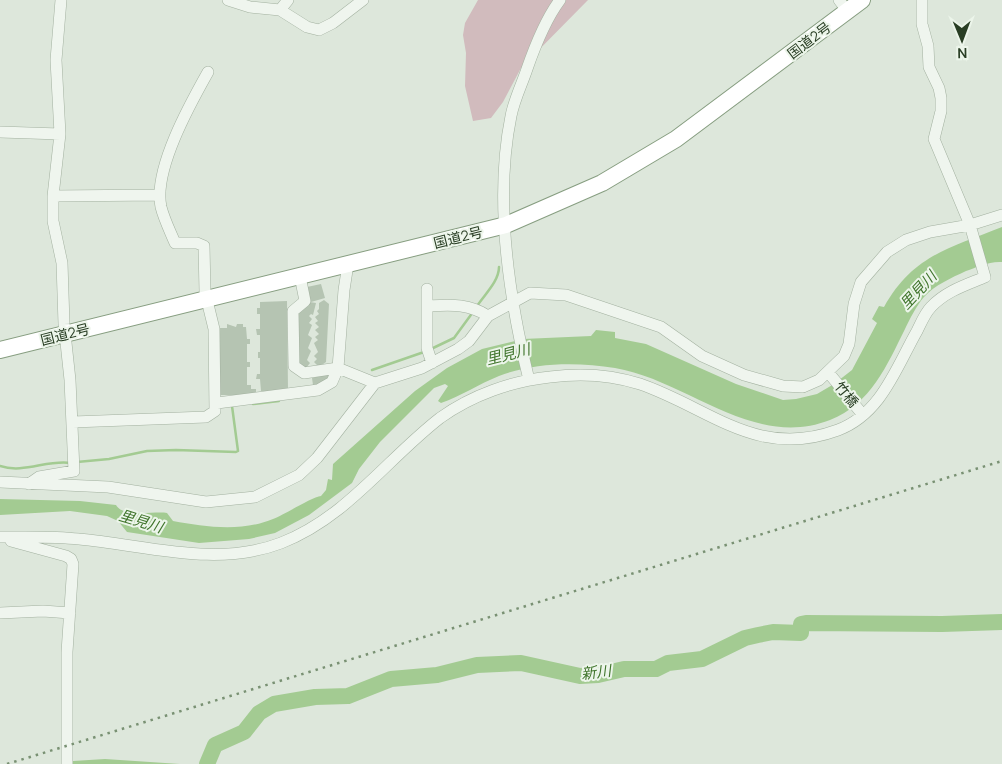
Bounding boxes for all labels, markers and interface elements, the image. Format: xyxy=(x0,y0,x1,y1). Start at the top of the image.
north arrow xyxy=(937,15,987,65)
street label: 国道2号 xyxy=(783,17,835,63)
text: N xyxy=(957,44,967,63)
street label: 国道2号 xyxy=(431,222,485,252)
water label: 里見川 xyxy=(895,265,942,314)
street label: 国道2号 xyxy=(38,319,92,349)
water label: 里見川 xyxy=(484,338,534,370)
street label: 竹橋 xyxy=(831,377,863,411)
water label: 里見川 xyxy=(116,504,167,538)
water label: 新川 xyxy=(580,660,614,684)

